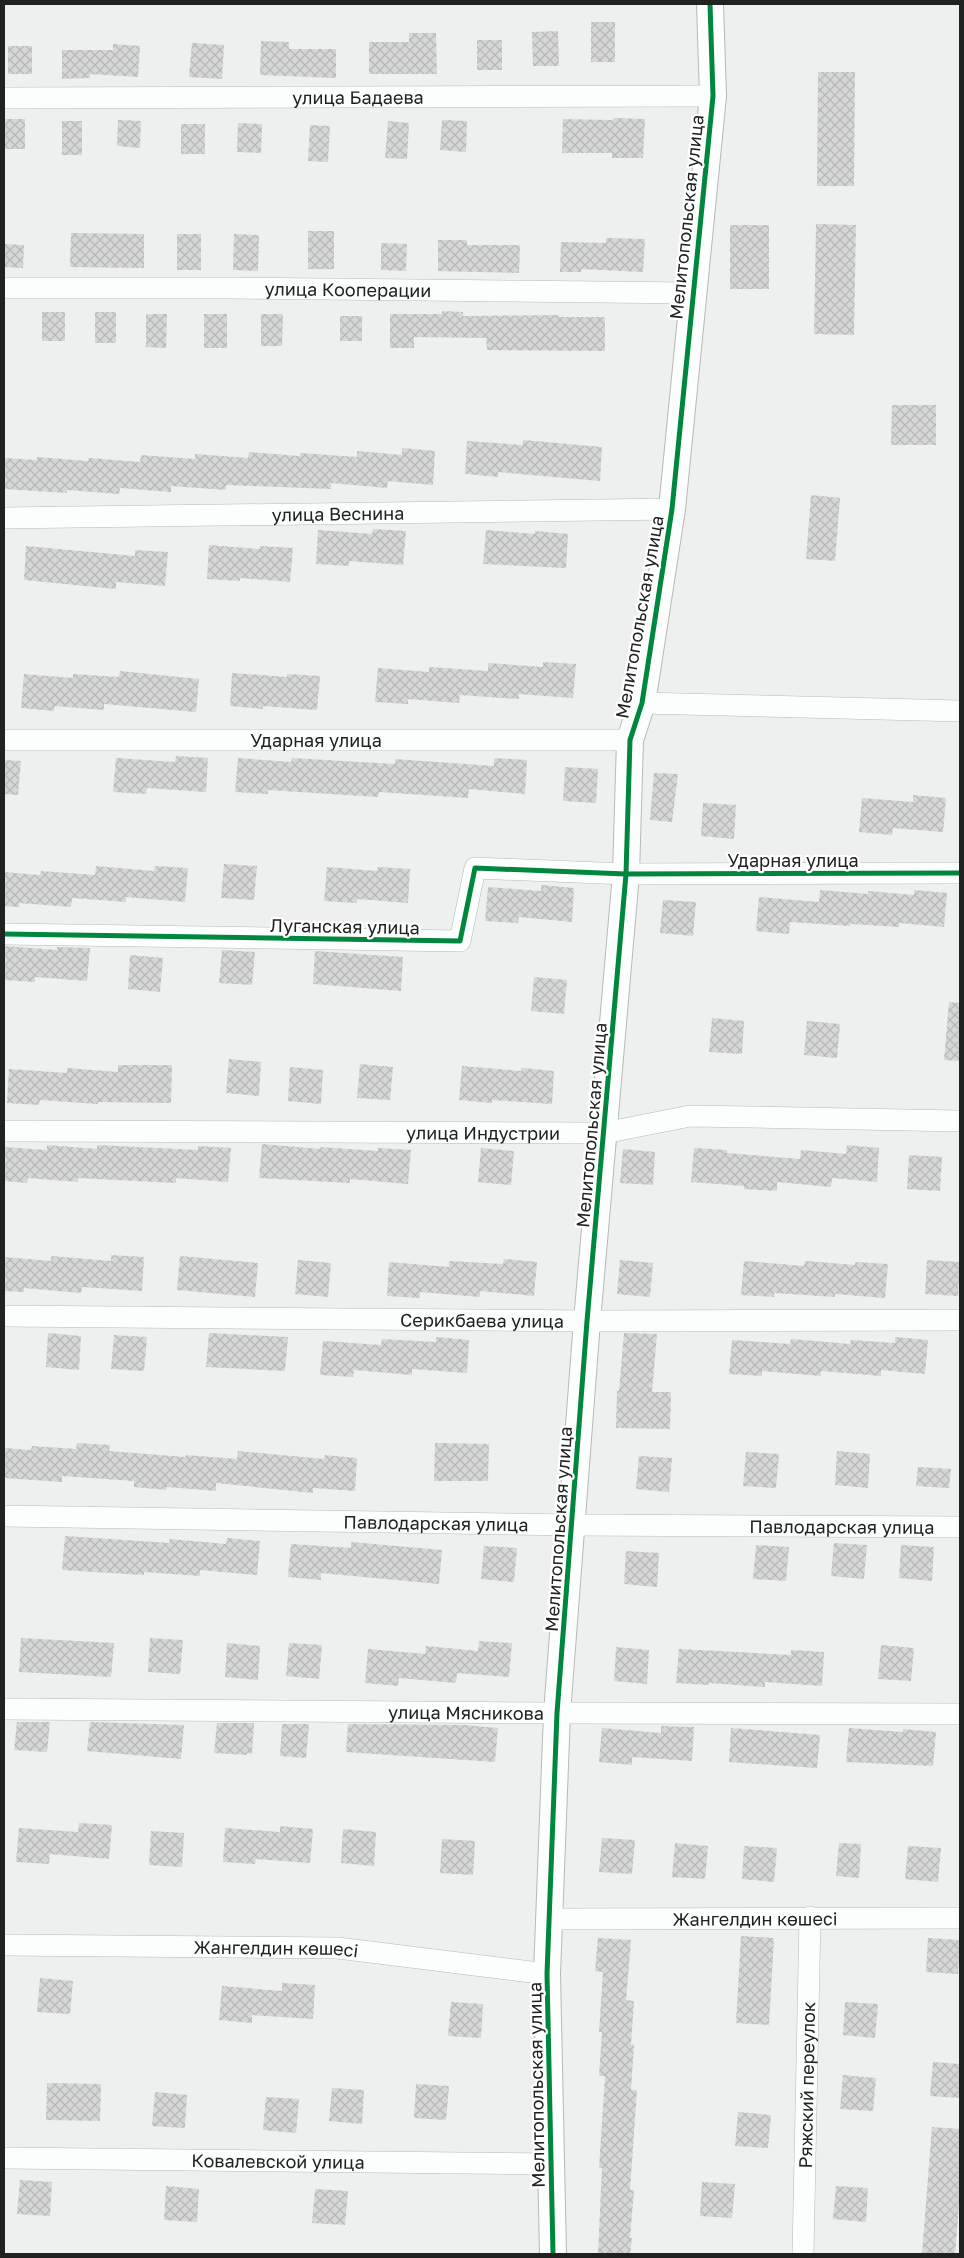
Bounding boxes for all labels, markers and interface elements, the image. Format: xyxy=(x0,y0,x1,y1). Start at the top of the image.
street label: улица Бадаева xyxy=(292,86,424,108)
street label: Мелитопольская улица xyxy=(664,113,708,321)
street label: улица Кооперации xyxy=(264,277,432,301)
street label: улица Веснина xyxy=(271,502,404,525)
street label: Мелитопольская улица xyxy=(610,514,668,720)
street label: Ударная улица xyxy=(250,729,382,751)
street label: Ударная улица xyxy=(727,849,859,871)
street label: Луганская улица xyxy=(270,914,420,938)
street label: Мелитопольская улица xyxy=(571,1021,611,1229)
street label: улица Индустрии xyxy=(406,1121,560,1144)
street label: Серикбаева улица xyxy=(400,1308,564,1332)
street label: Мелитопольская улица xyxy=(540,1426,576,1632)
street label: Павлодарская улица xyxy=(343,1510,529,1535)
street label: Павлодарская улица xyxy=(749,1515,934,1538)
street label: улица Мясникова xyxy=(388,1701,544,1724)
street label: Жангелдин көшесі xyxy=(672,1907,838,1930)
street label: Жангелдин көшесі xyxy=(193,1936,360,1961)
street label: Мелитопольская улица xyxy=(523,1982,549,2188)
street label: Ряжский переулок xyxy=(794,2002,819,2169)
street label: Ковалевской улица xyxy=(191,2149,365,2173)

